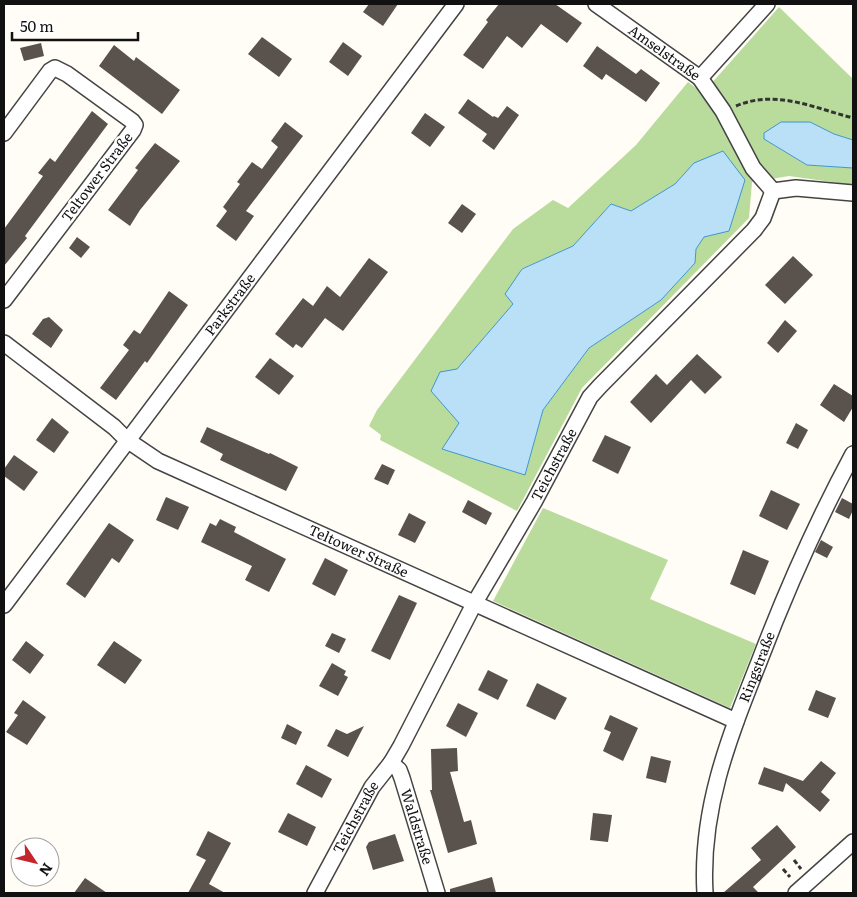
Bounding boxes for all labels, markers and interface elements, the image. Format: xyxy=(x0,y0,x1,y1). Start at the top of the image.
scale bar xyxy=(12,10,139,42)
text: 50 m xyxy=(20,14,54,37)
street label: Amselstraße xyxy=(625,19,705,84)
street label: Teltower Straße xyxy=(56,127,137,225)
street label: Parkstraße xyxy=(199,269,259,339)
street label: Teichstraße xyxy=(525,424,581,504)
street label: Teltower Straße xyxy=(306,519,412,581)
street label: Ringstraße xyxy=(733,628,779,705)
street label: Teichstraße xyxy=(327,776,383,857)
street label: Waldstraße xyxy=(397,786,439,867)
north arrow xyxy=(10,837,60,887)
text: N xyxy=(35,859,58,881)

